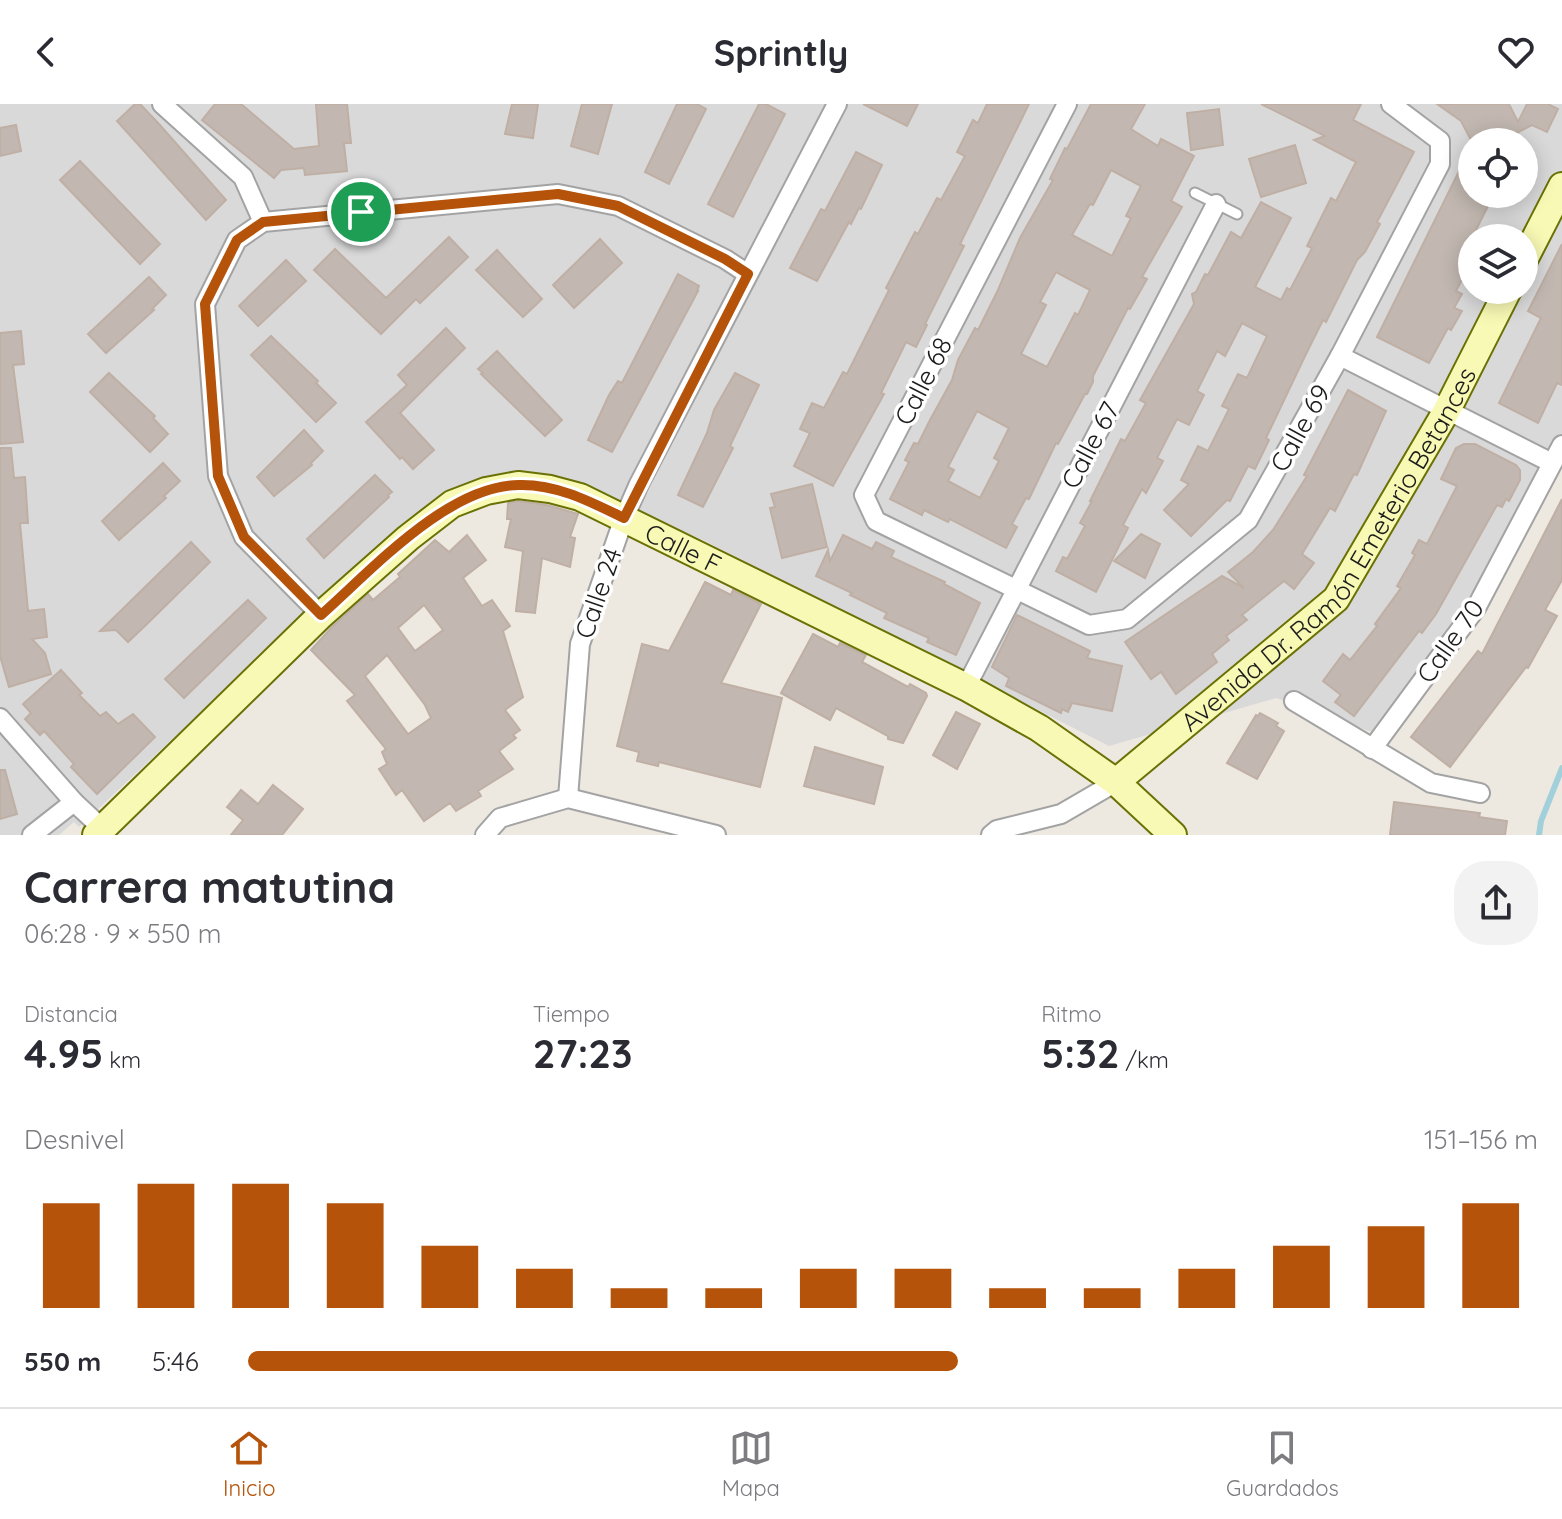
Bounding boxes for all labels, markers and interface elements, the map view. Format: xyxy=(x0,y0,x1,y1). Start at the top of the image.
icon: back xyxy=(24,30,68,74)
text: Sprintly xyxy=(714,30,848,75)
icon: heart xyxy=(1494,30,1538,74)
map controls xyxy=(1458,128,1538,304)
button: locate xyxy=(1458,128,1538,208)
pin xyxy=(327,178,395,246)
icon: arrive xyxy=(339,190,383,234)
button: layers xyxy=(1458,224,1538,304)
street label: Calle 68 xyxy=(887,332,959,430)
street label: Avenida Dr. Ramón Emeterio Betances xyxy=(1173,361,1483,738)
street label: Calle 69 xyxy=(1263,379,1337,477)
street label: Calle 67 xyxy=(1053,396,1127,494)
street label: Calle F xyxy=(640,515,727,581)
street label: Calle 24 xyxy=(567,543,629,643)
street label: Calle 70 xyxy=(1409,593,1491,689)
text: Carrera matutina xyxy=(24,859,395,914)
button: share xyxy=(1454,861,1538,945)
text: 06:28 · 9 × 550 m xyxy=(24,917,221,950)
text: Distancia xyxy=(24,1000,118,1028)
text: Tiempo xyxy=(533,1000,610,1028)
text: Ritmo xyxy=(1041,1000,1102,1028)
text: 4.95 xyxy=(24,1028,103,1078)
text: 27:23 xyxy=(533,1028,633,1078)
text: 5:32 xyxy=(1041,1028,1120,1078)
text: km xyxy=(103,1046,141,1074)
text: /km xyxy=(1120,1046,1169,1074)
text: Desnivel xyxy=(24,1123,125,1156)
text: 151–156 m xyxy=(1424,1123,1538,1156)
text: 550 m xyxy=(24,1345,101,1378)
text: 5:46 xyxy=(152,1345,199,1378)
tab: Inicio xyxy=(223,1426,275,1502)
tab: Mapa xyxy=(722,1426,780,1502)
tab: Guardados xyxy=(1226,1426,1339,1502)

